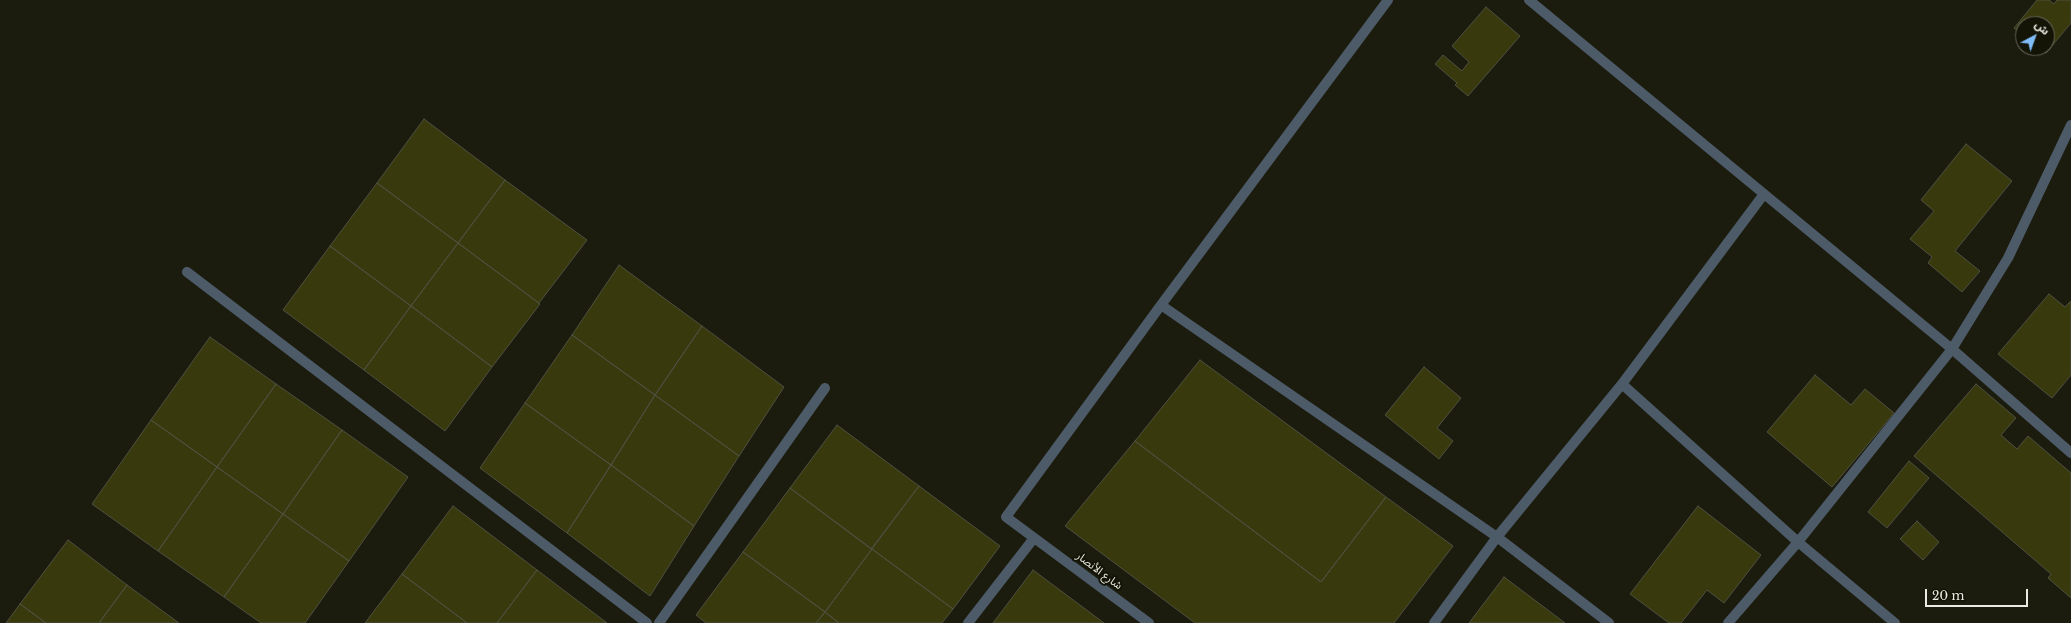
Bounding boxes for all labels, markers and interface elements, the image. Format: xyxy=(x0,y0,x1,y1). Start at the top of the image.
north arrow xyxy=(2015,16,2055,56)
text: ش xyxy=(2032,17,2052,38)
street label: شارع الأنصار xyxy=(1073,549,1125,593)
scale bar xyxy=(1927,581,2030,607)
text: 20 m xyxy=(1932,588,1964,603)

